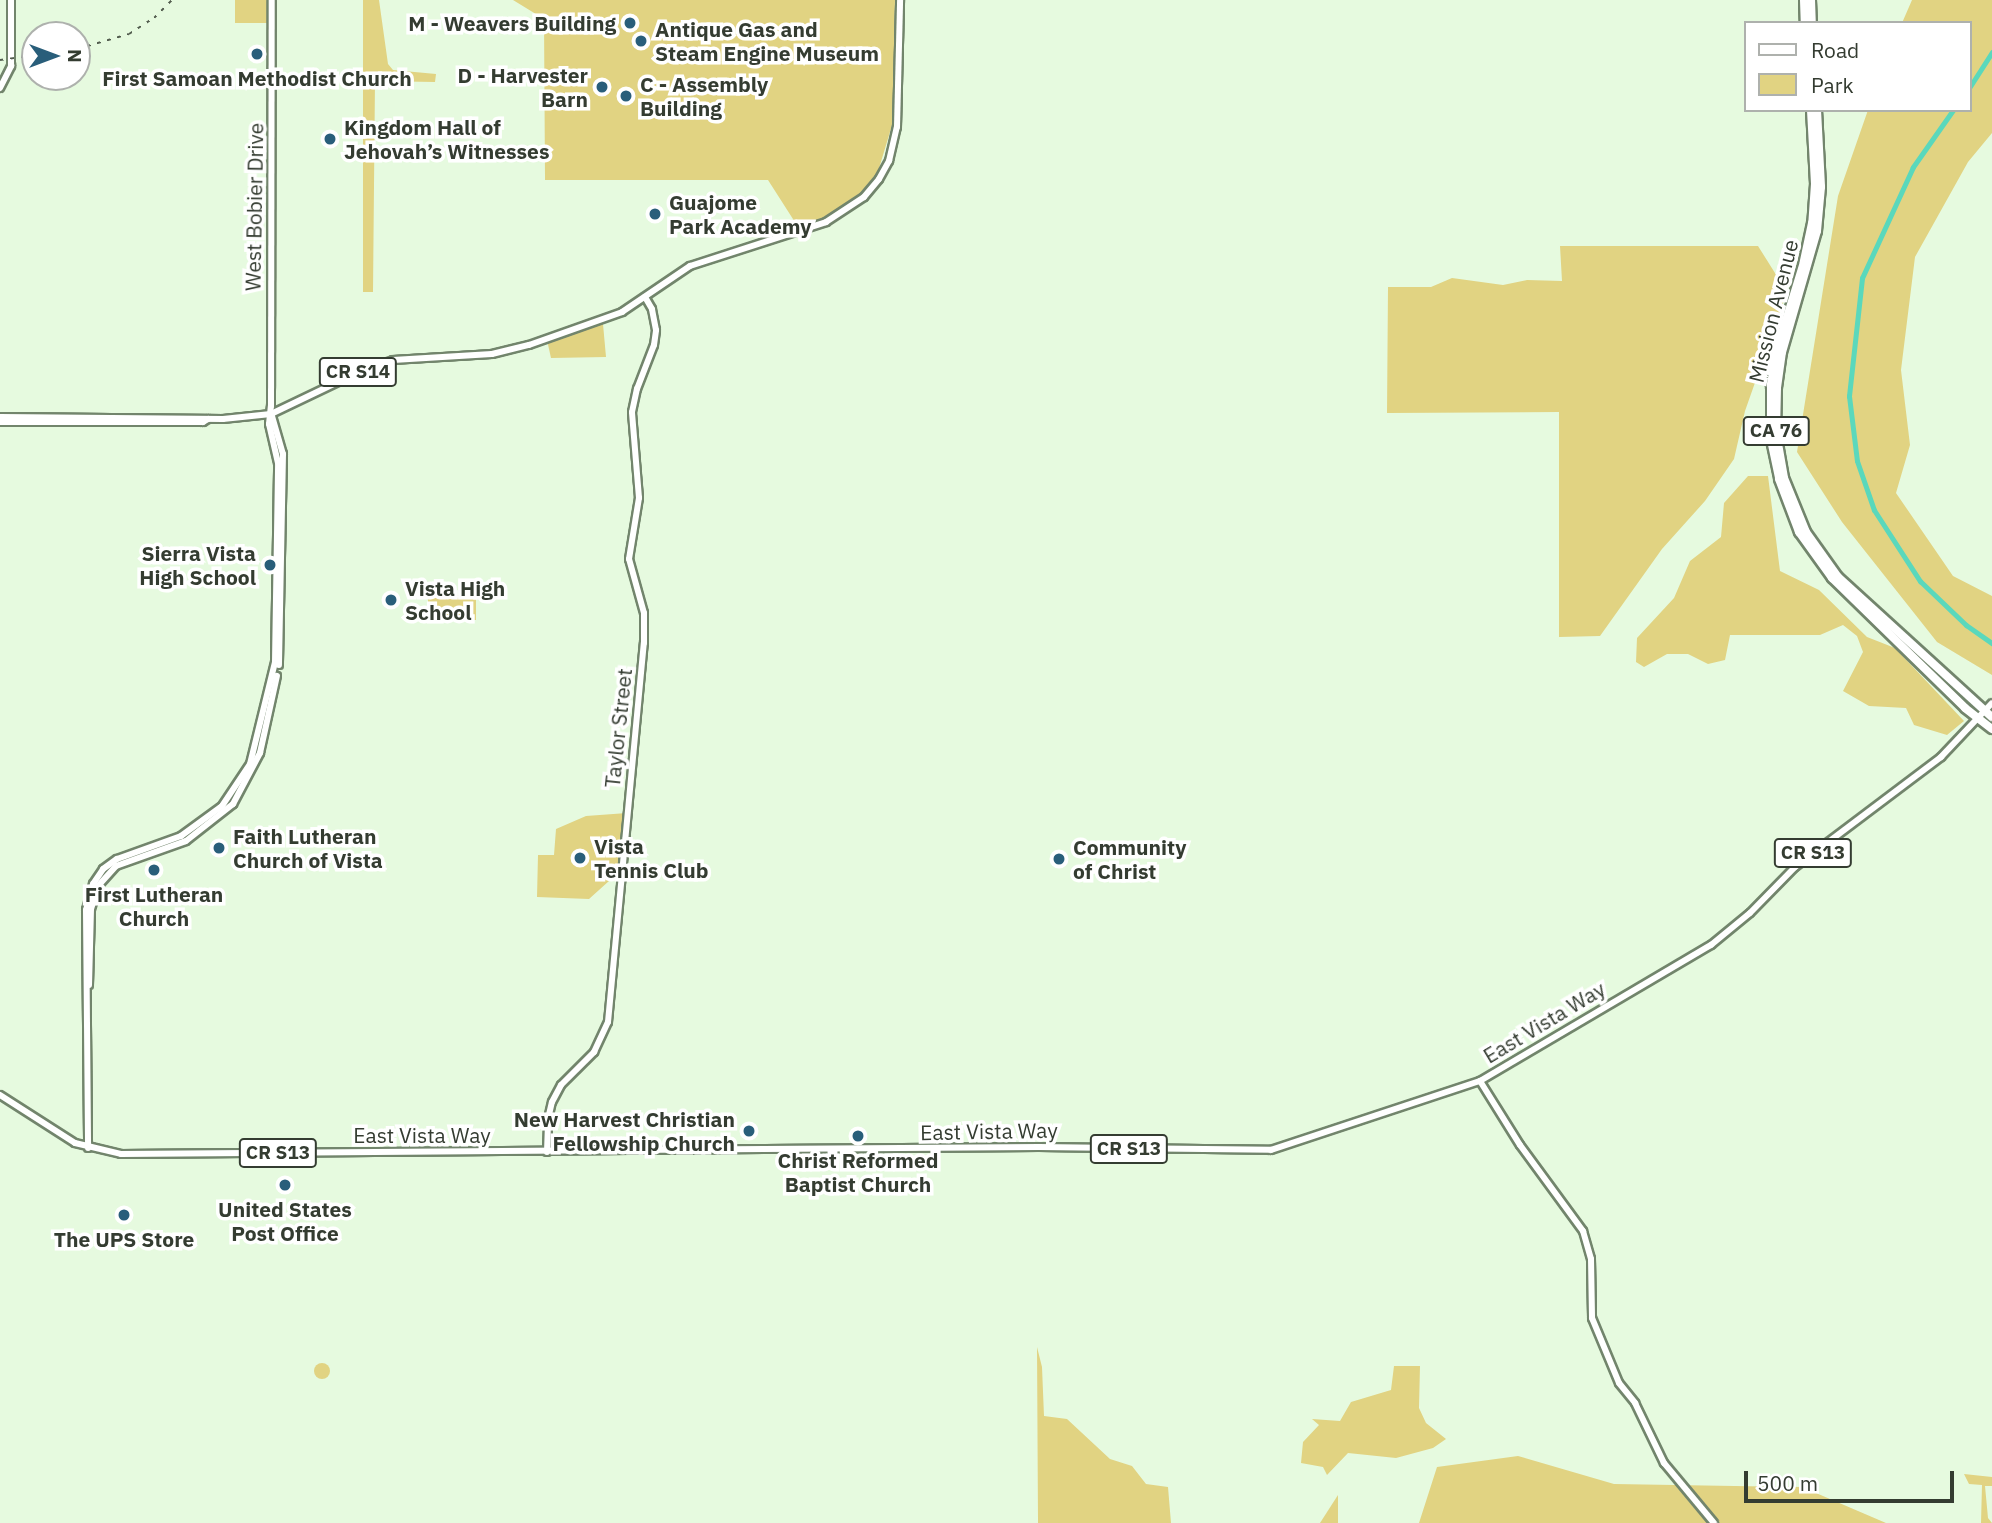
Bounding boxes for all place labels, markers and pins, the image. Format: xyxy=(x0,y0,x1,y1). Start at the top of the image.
place label: M - Weavers Building xyxy=(408,10,616,36)
marker: M - Weavers Building xyxy=(622,15,638,31)
place label: Antique Gas and Steam Engine Museum xyxy=(655,16,879,66)
marker: Antique Gas and Steam Engine Museum xyxy=(633,33,649,49)
marker: First Samoan Methodist Church xyxy=(249,46,265,62)
place label: D - Harvester Barn xyxy=(458,62,588,112)
place label: First Samoan Methodist Church xyxy=(102,65,412,91)
place label: C - Assembly Building xyxy=(640,71,768,121)
marker: D - Harvester Barn xyxy=(594,79,610,95)
marker: C - Assembly Building xyxy=(618,88,634,104)
place label: Kingdom Hall of Jehovah’s Witnesses xyxy=(344,114,549,164)
marker: Kingdom Hall of Jehovah’s Witnesses xyxy=(322,131,338,147)
place label: Guajome Park Academy xyxy=(669,189,812,239)
marker: Guajome Park Academy xyxy=(647,206,663,222)
place label: Sierra Vista High School xyxy=(139,540,256,590)
marker: Sierra Vista High School xyxy=(262,557,278,573)
place label: Vista High School xyxy=(405,575,505,625)
marker: Vista High School xyxy=(383,592,399,608)
place label: Faith Lutheran Church of Vista xyxy=(233,823,383,873)
place label: Vista Tennis Club xyxy=(594,833,709,883)
place label: Community of Christ xyxy=(1073,834,1186,884)
marker: Faith Lutheran Church of Vista xyxy=(211,840,227,856)
marker: Vista Tennis Club xyxy=(572,850,588,866)
marker: Community of Christ xyxy=(1051,851,1067,867)
marker: First Lutheran Church xyxy=(146,862,162,878)
place label: First Lutheran Church xyxy=(85,881,223,931)
place label: New Harvest Christian Fellowship Church xyxy=(514,1106,735,1156)
marker: New Harvest Christian Fellowship Church xyxy=(741,1123,757,1139)
marker: Christ Reformed Baptist Church xyxy=(850,1128,866,1144)
place label: Christ Reformed Baptist Church xyxy=(778,1147,938,1197)
marker: United States Post Office xyxy=(277,1177,293,1193)
place label: United States Post Office xyxy=(218,1196,352,1246)
marker: The UPS Store xyxy=(116,1207,132,1223)
place label: The UPS Store xyxy=(54,1226,194,1252)

